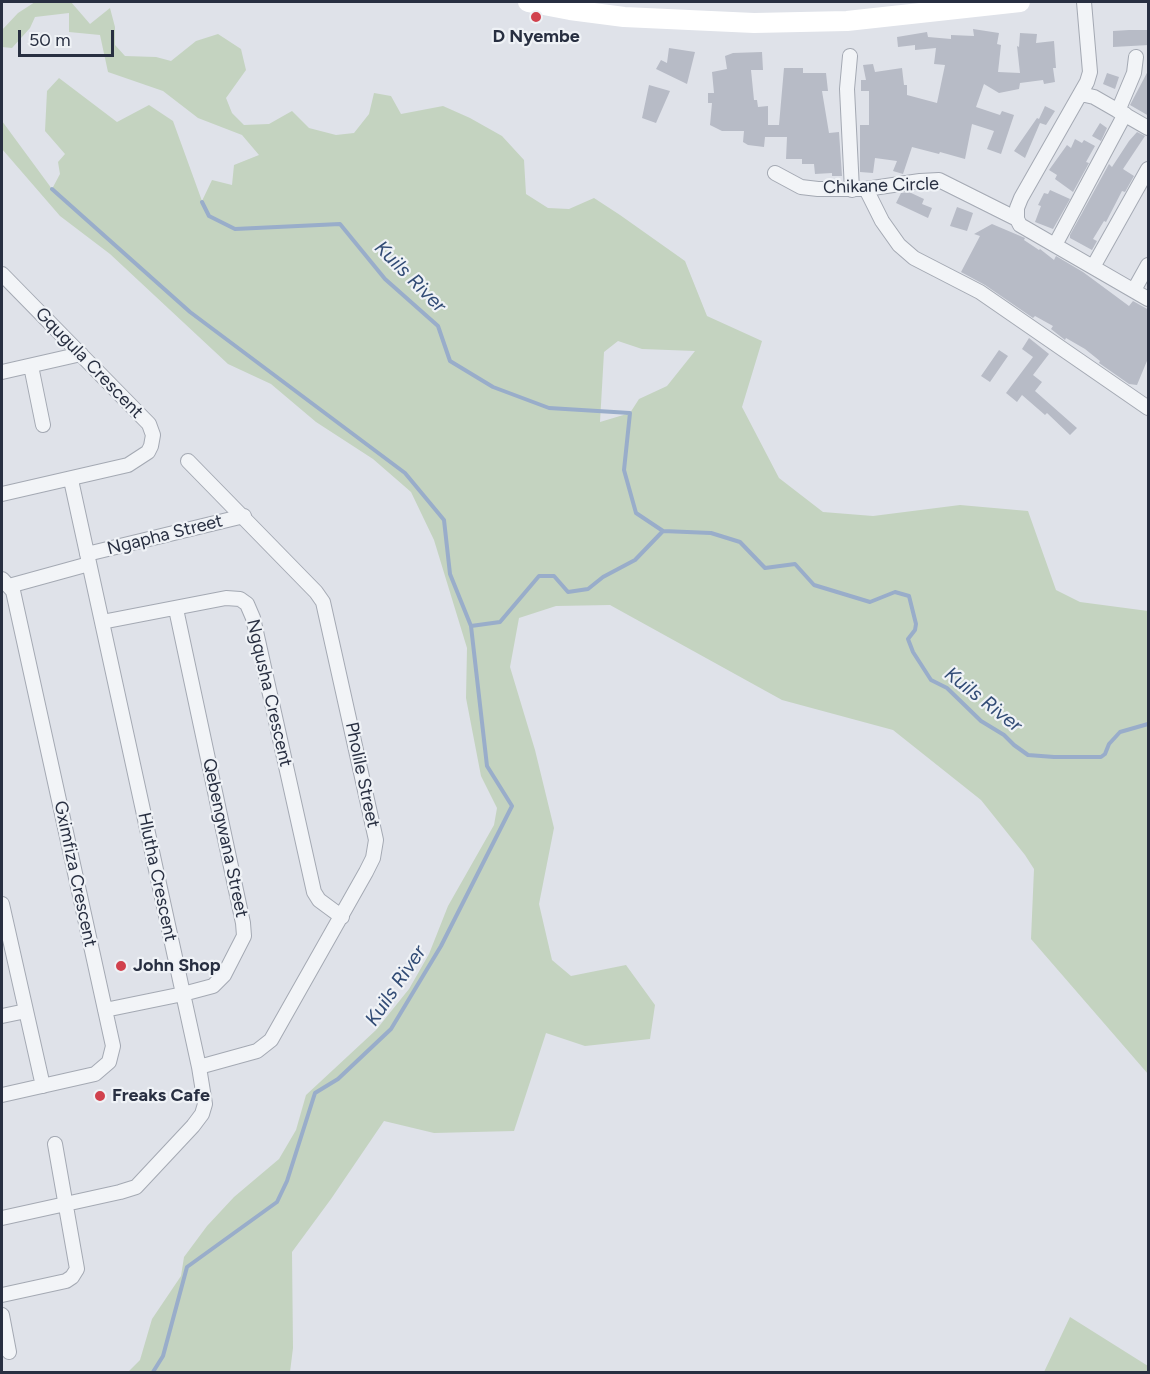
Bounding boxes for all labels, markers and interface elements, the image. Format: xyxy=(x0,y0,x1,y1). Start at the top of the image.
marker: D Nyembe xyxy=(529,10,543,24)
scale bar xyxy=(21,18,117,56)
place label: D Nyembe xyxy=(492,26,580,48)
text: 50 m xyxy=(29,29,71,51)
street label: Chikane Circle xyxy=(823,173,939,199)
water label: Kuils River xyxy=(369,236,451,318)
street label: Gqugula Crescent xyxy=(31,303,147,423)
street label: Ngapha Street xyxy=(105,510,225,560)
street label: Ngqusha Crescent xyxy=(242,617,296,769)
water label: Kuils River xyxy=(939,662,1027,738)
street label: Pholile Street xyxy=(340,720,384,830)
street label: Qebengwana Street xyxy=(198,757,252,919)
street label: Gximfiza Crescent xyxy=(49,799,101,949)
street label: Hlutha Crescent xyxy=(133,810,181,944)
water label: Kuils River xyxy=(360,941,432,1031)
place label: John Shop xyxy=(133,955,221,977)
marker: John Shop xyxy=(114,959,128,973)
place label: Freaks Cafe xyxy=(112,1085,210,1107)
marker: Freaks Cafe xyxy=(93,1089,107,1103)

